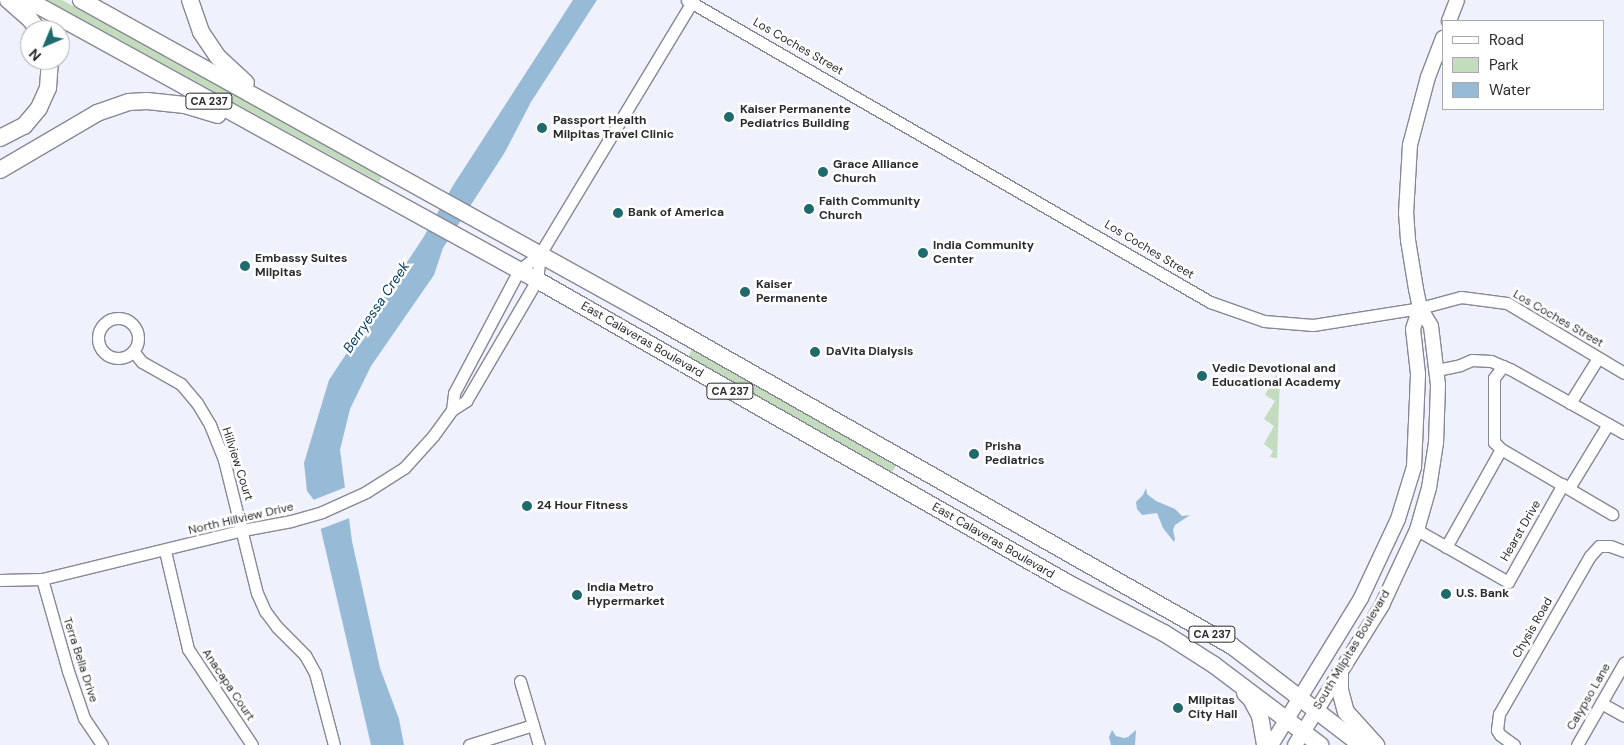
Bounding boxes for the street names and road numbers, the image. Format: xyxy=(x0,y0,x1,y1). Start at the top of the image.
street label: Los Coches Street xyxy=(750,15,846,79)
road number: CA 237 xyxy=(185,92,233,110)
street label: Los Coches Street xyxy=(1102,218,1196,282)
street label: Los Coches Street xyxy=(1510,287,1606,351)
street label: East Calaveras Boulevard xyxy=(578,299,706,381)
road number: CA 237 xyxy=(706,382,754,400)
street label: Hillview Court xyxy=(218,426,256,502)
street label: Hearst Drive xyxy=(1498,498,1544,564)
street label: North Hillview Drive xyxy=(187,500,295,538)
street label: East Calaveras Boulevard xyxy=(929,500,1057,582)
street label: South Milpitas Boulevard xyxy=(1311,588,1393,712)
street label: Chysis Road xyxy=(1510,595,1556,661)
street label: Terra Bella Drive xyxy=(59,616,101,704)
road number: CA 237 xyxy=(1188,626,1236,642)
street label: Anacapa Court xyxy=(199,646,257,724)
street label: Calypso Lane xyxy=(1564,661,1614,733)

